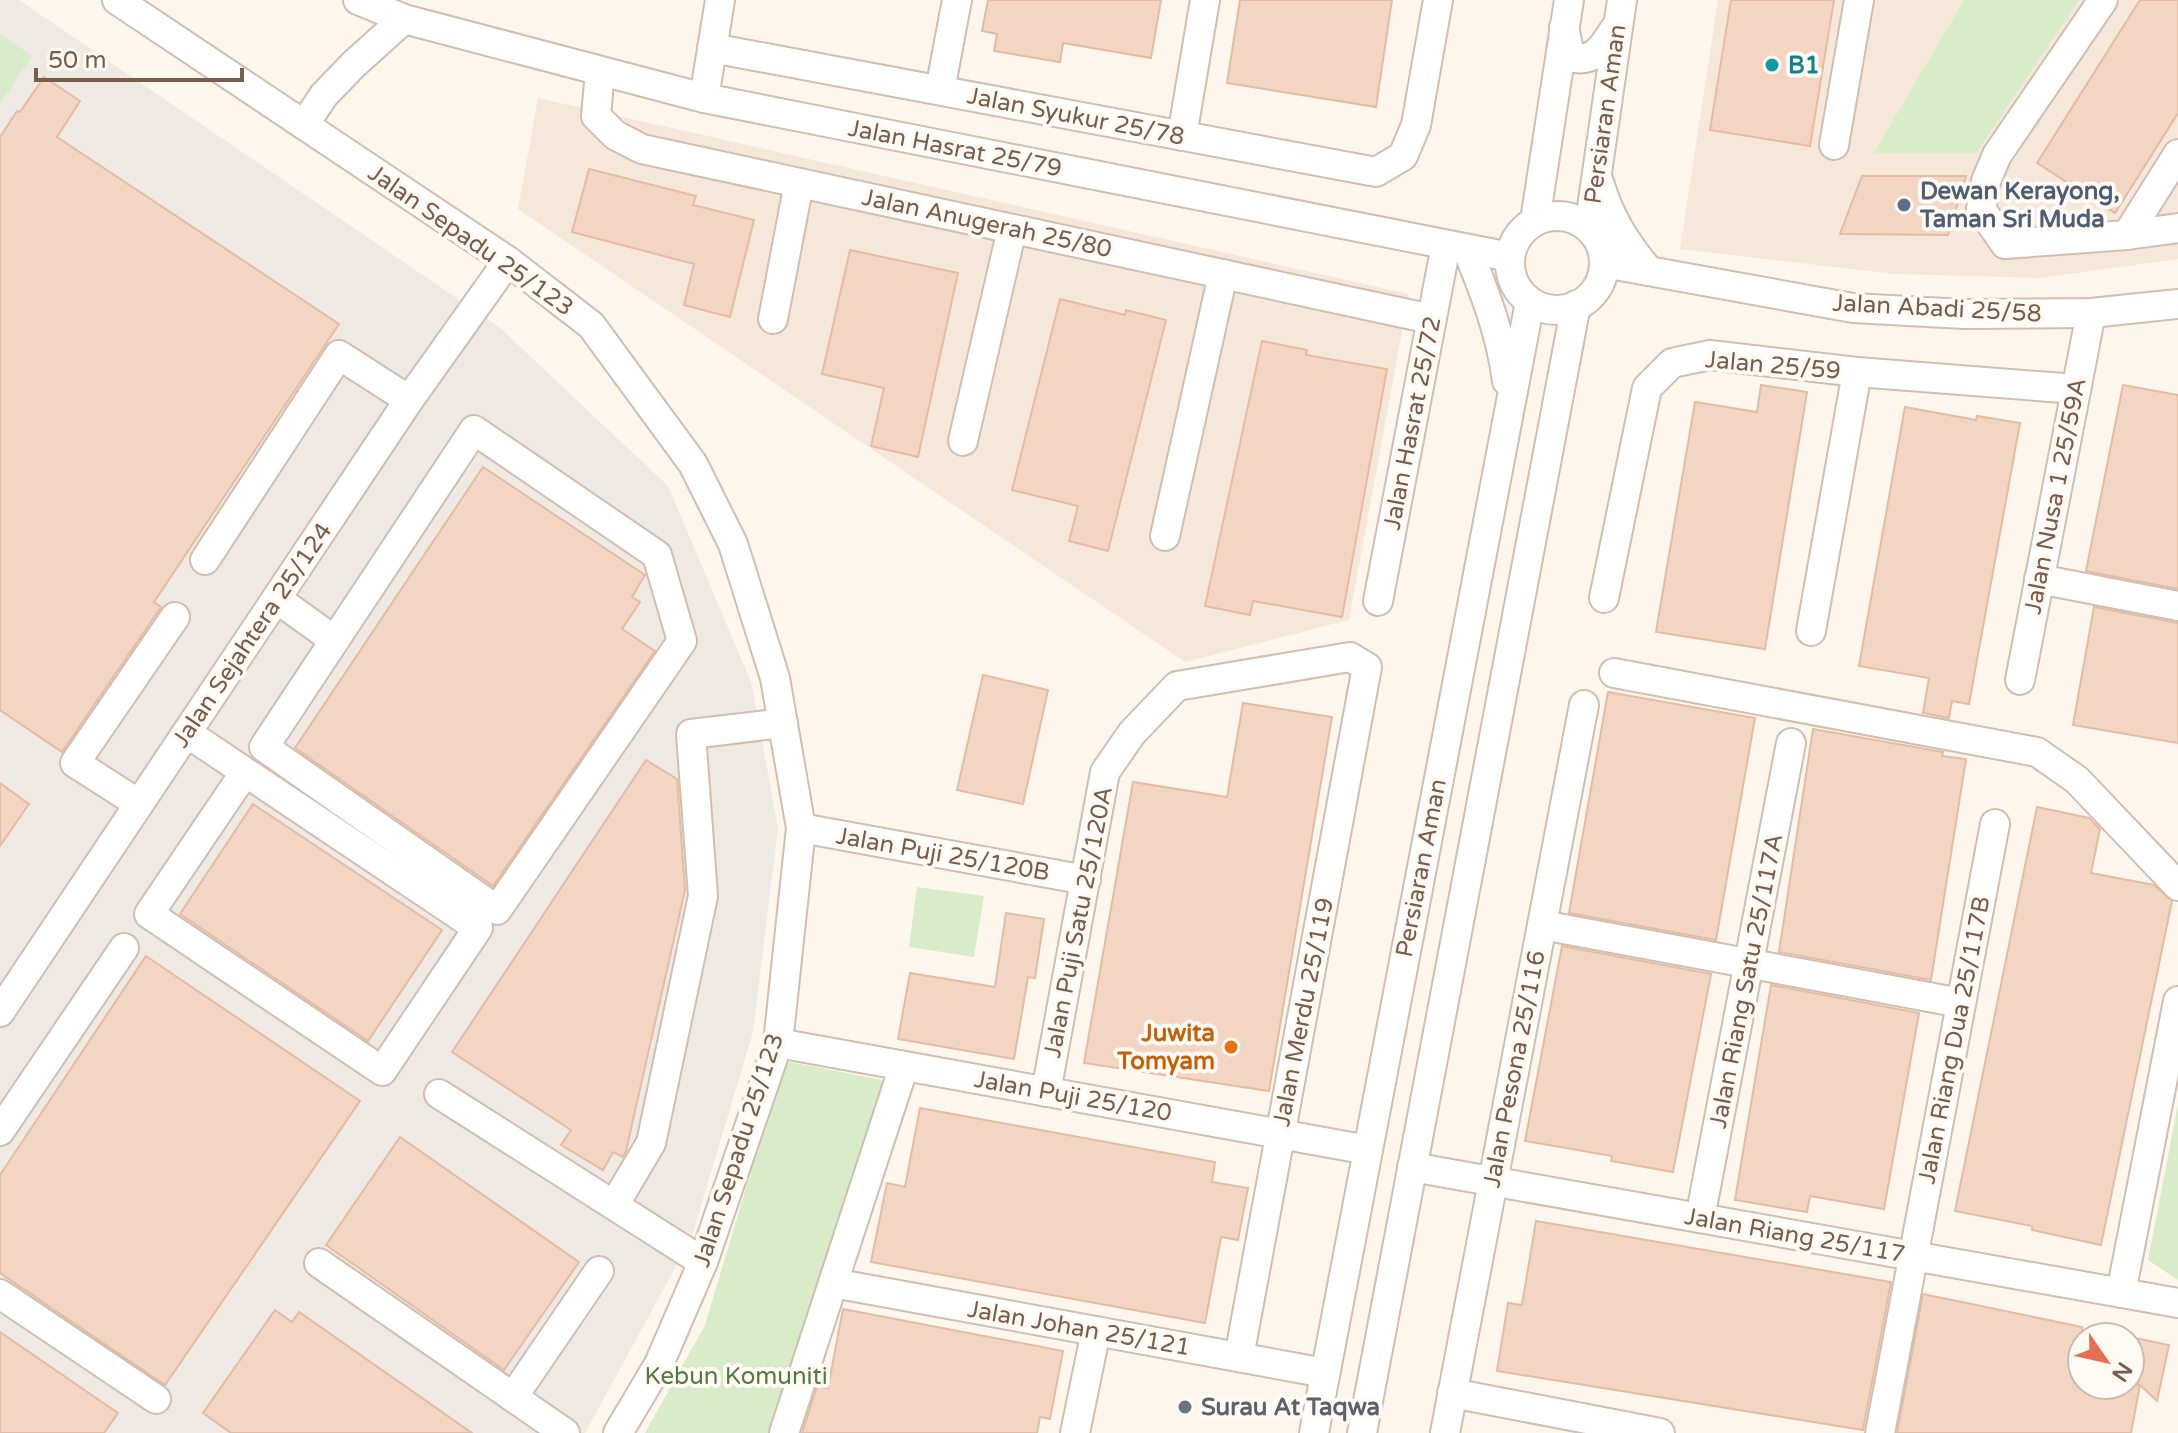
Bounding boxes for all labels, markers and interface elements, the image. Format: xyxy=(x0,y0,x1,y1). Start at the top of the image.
street label: Persiaran Aman xyxy=(1579,22,1632,206)
scale bar xyxy=(36,32,242,82)
text: 50 m xyxy=(48,46,106,75)
place label: B1 xyxy=(1788,51,1820,80)
marker: B1 xyxy=(1763,56,1781,74)
street label: Jalan Syukur 25/78 xyxy=(965,81,1187,152)
street label: Jalan Hasrat 25/79 xyxy=(846,114,1064,183)
street label: Jalan Sepadu 25/123 xyxy=(362,159,579,322)
place label: Dewan Kerayong, Taman Sri Muda xyxy=(1919,177,2120,234)
street label: Jalan Anugerah 25/80 xyxy=(859,183,1114,264)
marker: Dewan Kerayong, Taman Sri Muda xyxy=(1895,196,1913,214)
street label: Jalan Abadi 25/58 xyxy=(1832,289,2042,328)
street label: Jalan Hasrat 25/72 xyxy=(1378,314,1447,532)
street label: Jalan 25/59 xyxy=(1704,345,1842,386)
street label: Jalan Nusa 1 25/59A xyxy=(2018,376,2093,617)
street label: Jalan Sejahtera 25/124 xyxy=(166,517,338,753)
street label: Persiaran Aman xyxy=(1390,776,1453,960)
street label: Jalan Puji Satu 25/120A xyxy=(1038,784,1119,1060)
street label: Jalan Puji 25/120B xyxy=(834,821,1052,888)
street label: Jalan Riang Satu 25/117A xyxy=(1704,831,1789,1131)
street label: Jalan Riang Dua 25/117B xyxy=(1912,894,1997,1186)
street label: Jalan Merdu 25/119 xyxy=(1267,895,1340,1129)
street label: Jalan Pesona 25/116 xyxy=(1477,948,1552,1190)
place label: Juwita Tomyam xyxy=(1116,1019,1215,1076)
street label: Jalan Sepadu 25/123 xyxy=(687,1030,790,1271)
marker: Juwita Tomyam xyxy=(1222,1038,1240,1056)
street label: Jalan Puji 25/120 xyxy=(972,1065,1174,1128)
street label: Jalan Riang 25/117 xyxy=(1682,1202,1908,1269)
street label: Jalan Johan 25/121 xyxy=(965,1295,1193,1362)
north arrow xyxy=(2066,1321,2146,1401)
text: N xyxy=(2106,1357,2137,1386)
park label: Kebun Komuniti xyxy=(644,1362,828,1391)
place label: Surau At Taqwa xyxy=(1201,1393,1380,1422)
marker: Surau At Taqwa xyxy=(1176,1398,1194,1416)

